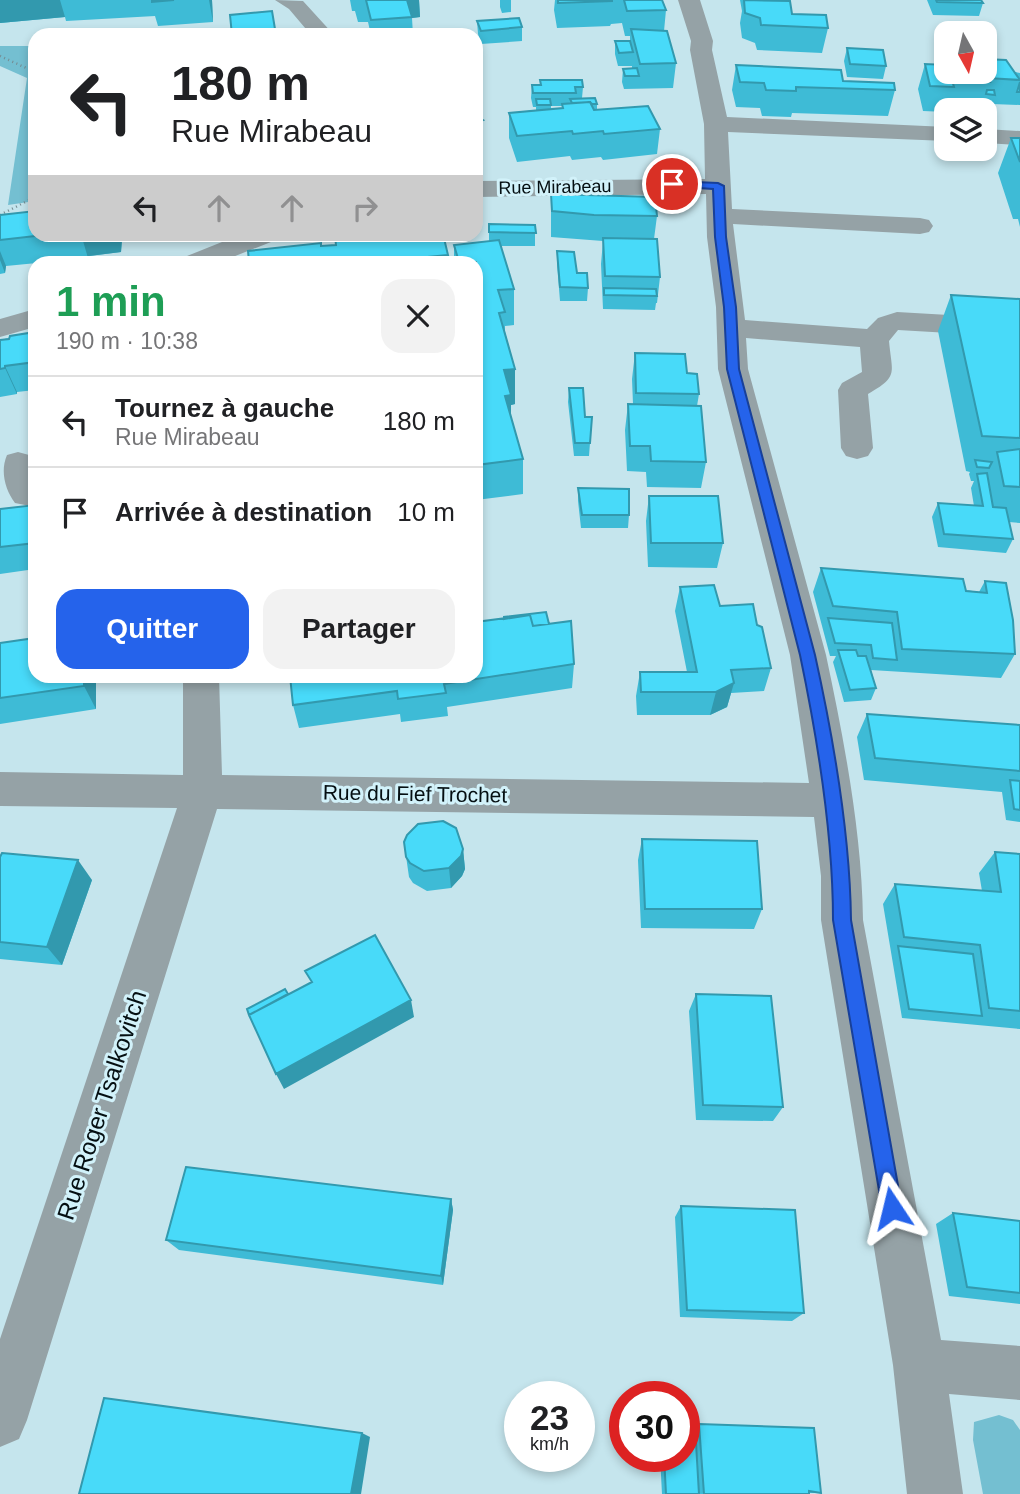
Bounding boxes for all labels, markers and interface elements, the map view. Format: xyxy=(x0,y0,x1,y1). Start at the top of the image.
north arrow xyxy=(934,21,998,84)
map controls xyxy=(934,21,997,161)
icon: left xyxy=(56,56,147,147)
text: 180 m xyxy=(171,56,310,110)
button: layers xyxy=(934,98,997,161)
text: Rue Mirabeau xyxy=(171,113,372,149)
pin xyxy=(642,154,702,214)
icon: arrive xyxy=(653,165,691,203)
street label: Rue Mirabeau xyxy=(498,176,612,198)
icon: left xyxy=(127,189,165,227)
icon: ahead xyxy=(200,189,238,227)
icon: ahead xyxy=(273,189,311,227)
icon: right xyxy=(346,189,384,227)
text: 1 min xyxy=(56,278,166,325)
button: close xyxy=(381,279,455,353)
text: 190 m · 10:38 xyxy=(56,328,198,354)
text: Tournez à gauche xyxy=(115,393,334,423)
icon: left xyxy=(56,403,94,441)
text: 180 m xyxy=(383,406,455,436)
text: Rue Mirabeau xyxy=(115,424,259,450)
icon: arrive xyxy=(56,494,94,532)
text: Arrivée à destination xyxy=(115,497,372,527)
text: 10 m xyxy=(397,497,455,527)
button: Quitter xyxy=(56,589,249,669)
button: Partager xyxy=(263,589,455,669)
street label: Rue du Fief Trochet xyxy=(323,780,508,807)
street label: Rue Roger Tsalkovitch xyxy=(52,987,151,1223)
position arrow xyxy=(855,1171,929,1245)
speed limit sign: 30 xyxy=(609,1381,700,1472)
text: 23 xyxy=(530,1398,569,1437)
text: km/h xyxy=(530,1434,569,1454)

